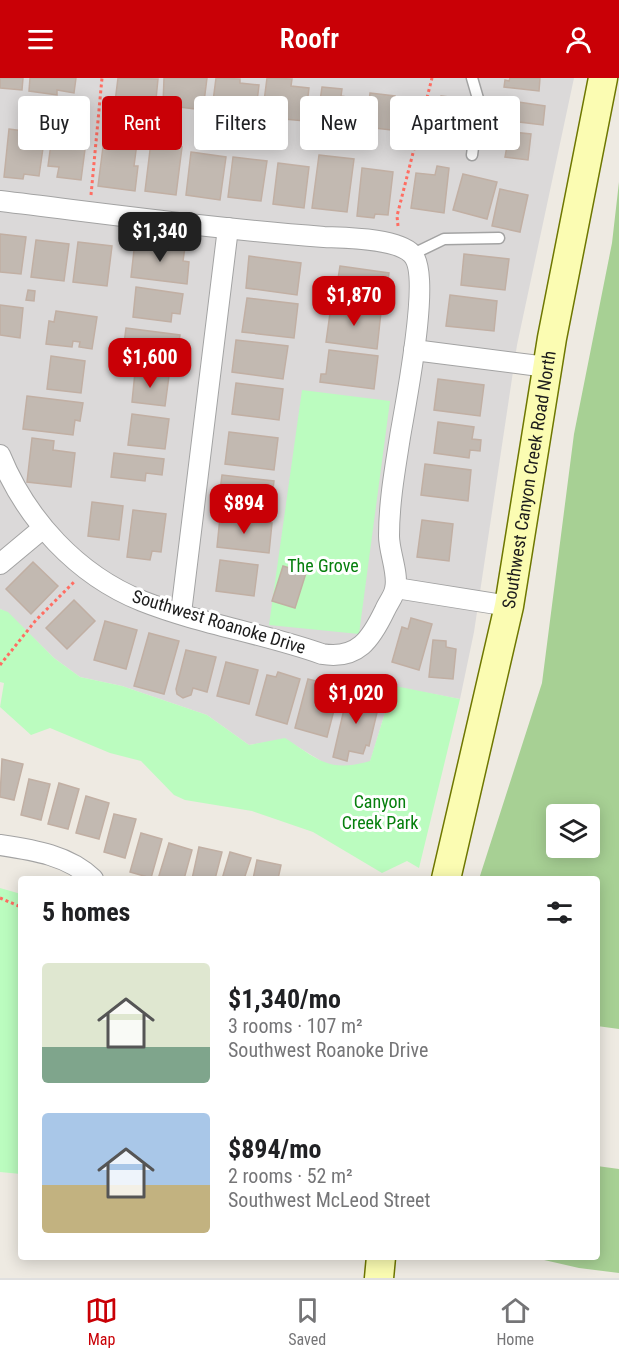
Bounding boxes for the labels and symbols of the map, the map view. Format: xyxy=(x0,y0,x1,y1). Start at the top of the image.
pin: $1,340 xyxy=(111,212,209,263)
pin: $1,870 xyxy=(305,276,403,327)
pin: $1,600 xyxy=(101,338,199,389)
street label: Southwest Canyon Creek Road North xyxy=(498,349,560,610)
pin: $894 xyxy=(208,484,280,535)
park label: The Grove xyxy=(287,555,359,576)
street label: Southwest Roanoke Drive xyxy=(130,585,308,658)
pin: $1,020 xyxy=(307,674,405,725)
park label: Canyon Creek Park xyxy=(342,791,418,833)

